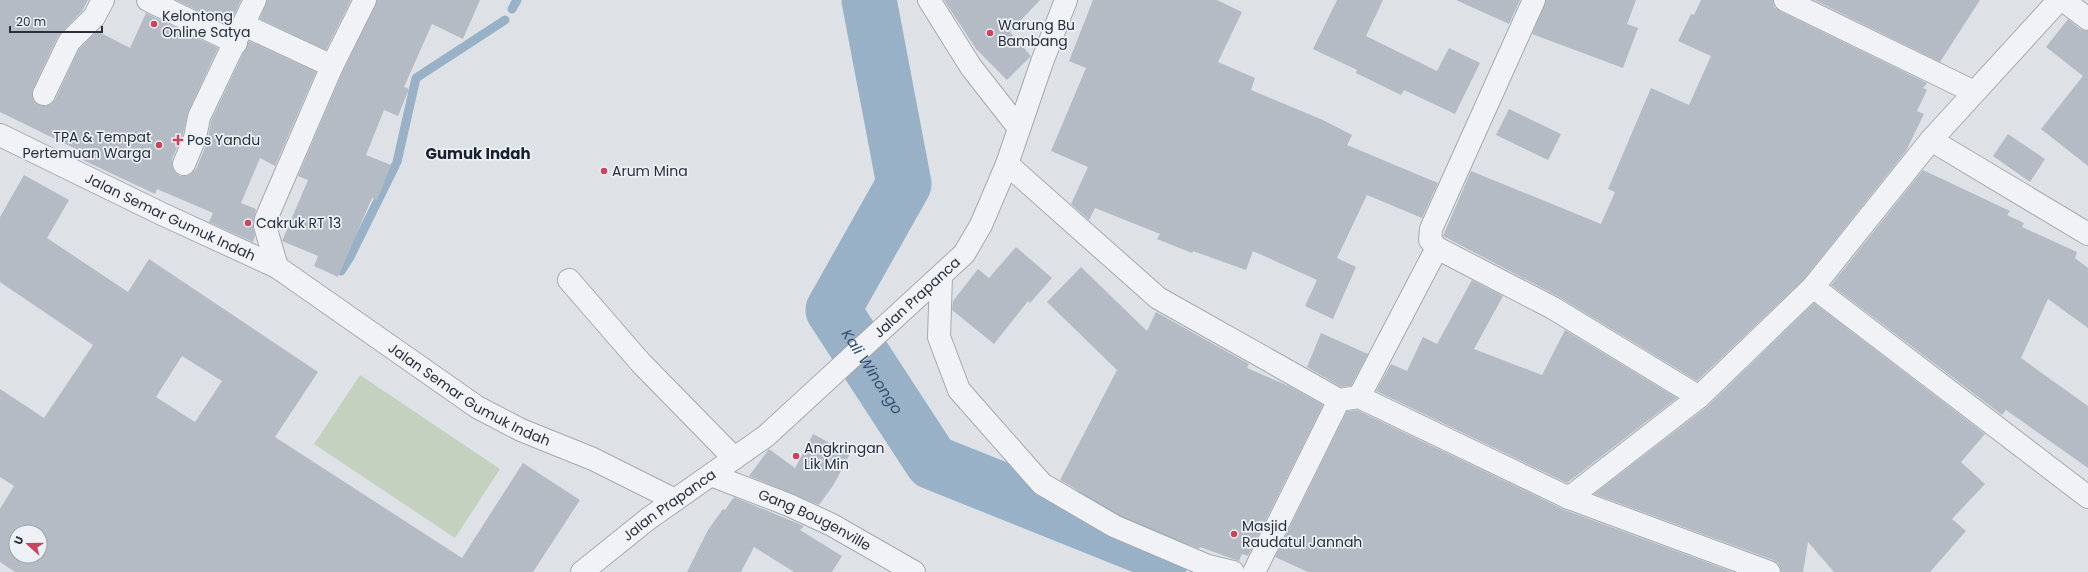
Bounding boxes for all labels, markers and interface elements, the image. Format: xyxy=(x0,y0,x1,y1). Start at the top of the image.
place label: Kelontong Online Satya xyxy=(162,6,250,42)
scale bar xyxy=(10,8,102,34)
text: 20 m xyxy=(16,13,46,30)
place label: Warung Bu Bambang xyxy=(998,15,1075,51)
marker: Kelontong Online Satya xyxy=(149,19,159,29)
marker: Warung Bu Bambang xyxy=(985,28,995,38)
place label: TPA & Tempat Pertemuan Warga xyxy=(22,127,151,163)
place label: Pos Yandu xyxy=(187,130,260,150)
marker: Pos Yandu xyxy=(172,134,184,146)
marker: TPA & Tempat Pertemuan Warga xyxy=(154,140,164,150)
district label: Gumuk Indah xyxy=(425,143,531,164)
place label: Arum Mina xyxy=(612,161,688,181)
marker: Arum Mina xyxy=(599,166,609,176)
street label: Jalan Semar Gumuk Indah xyxy=(82,168,259,266)
place label: Cakruk RT 13 xyxy=(256,213,341,233)
marker: Cakruk RT 13 xyxy=(243,218,253,228)
street label: Jalan Prapanca xyxy=(869,252,965,342)
water label: Kali Winongo xyxy=(837,324,908,418)
street label: Jalan Semar Gumuk Indah xyxy=(384,338,553,451)
place label: Angkringan Lik Min xyxy=(804,438,885,474)
marker: Angkringan Lik Min xyxy=(791,451,801,461)
street label: Jalan Prapanca xyxy=(618,464,720,546)
street label: Gang Bougenville xyxy=(755,484,875,555)
place label: Masjid Raudatul Jannah xyxy=(1242,516,1362,552)
north arrow xyxy=(8,524,48,564)
marker: Masjid Raudatul Jannah xyxy=(1229,529,1239,539)
text: U xyxy=(10,534,28,547)

